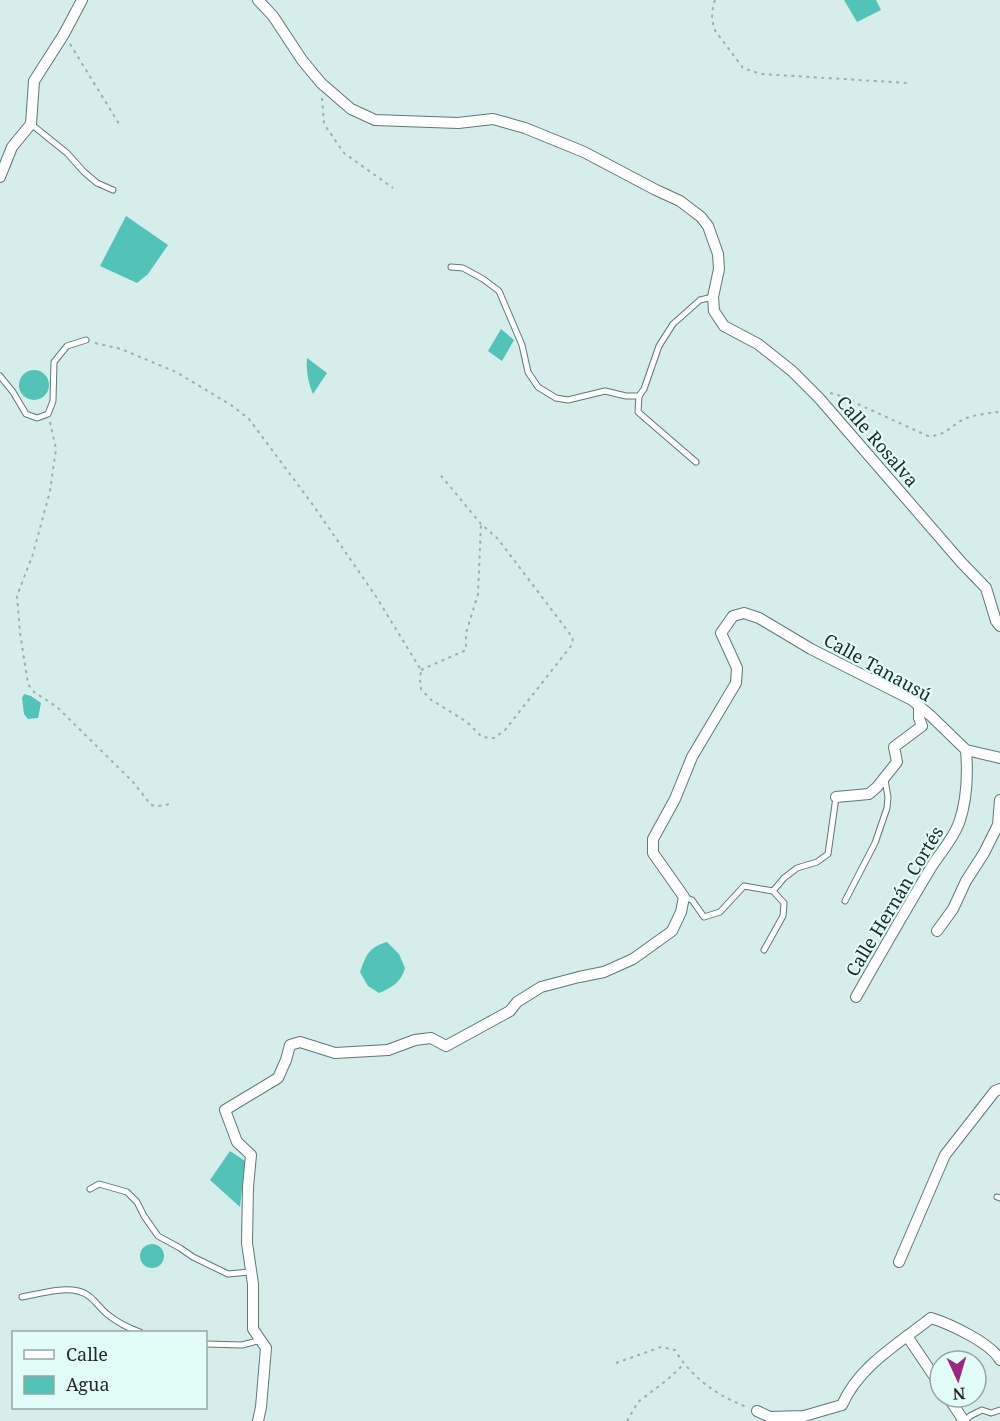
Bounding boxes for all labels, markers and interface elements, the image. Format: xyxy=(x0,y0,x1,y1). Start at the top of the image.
street label: Calle Rosalva xyxy=(832,390,924,492)
street label: Calle Tanausú xyxy=(820,627,937,707)
street label: Calle Hernán Cortés xyxy=(840,821,948,981)
legend xyxy=(12,1331,207,1409)
text: Calle xyxy=(66,1342,108,1366)
north arrow xyxy=(928,1349,988,1409)
text: Agua xyxy=(66,1372,110,1396)
text: N xyxy=(952,1383,966,1405)

